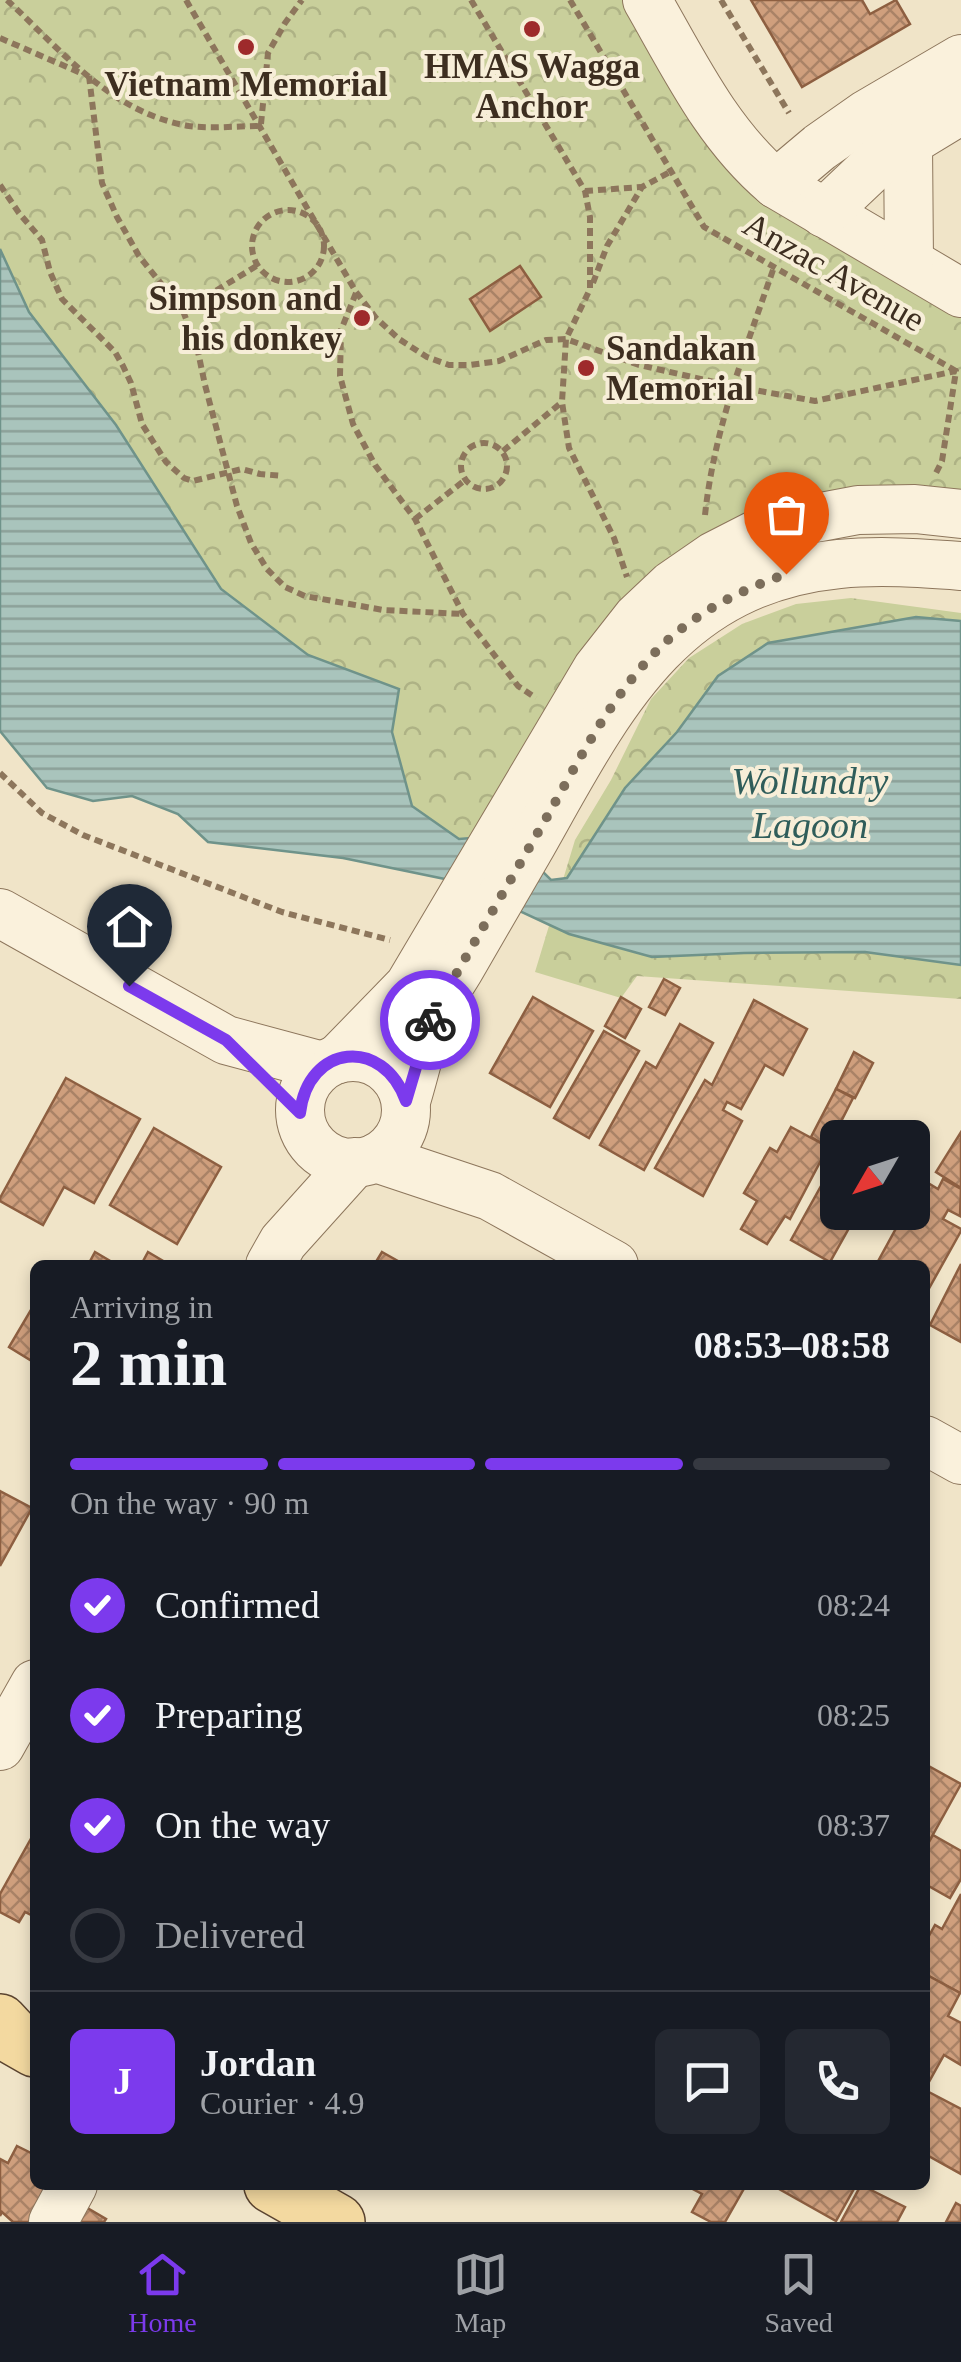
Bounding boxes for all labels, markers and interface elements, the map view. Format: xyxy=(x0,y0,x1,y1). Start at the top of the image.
marker: HMAS Wagga Anchor xyxy=(521,18,543,40)
marker: Vietnam Memorial xyxy=(235,36,257,58)
place label: HMAS Wagga Anchor xyxy=(424,47,640,126)
place label: Vietnam Memorial xyxy=(104,65,388,104)
street label: Anzac Avenue xyxy=(737,204,931,340)
place label: Simpson and his donkey xyxy=(148,279,343,358)
marker: Simpson and his donkey xyxy=(351,307,373,329)
place label: Sandakan Memorial xyxy=(606,329,756,408)
marker: Sandakan Memorial xyxy=(575,357,597,379)
pin xyxy=(744,472,829,575)
icon: bag xyxy=(759,487,814,542)
water label: Wollundry Lagoon xyxy=(732,760,889,846)
pin xyxy=(87,884,172,987)
icon: home xyxy=(102,899,157,954)
courier xyxy=(380,970,480,1070)
icon: bike xyxy=(403,993,458,1048)
north arrow xyxy=(820,1120,930,1230)
map controls xyxy=(820,1120,930,1230)
text: Arriving in xyxy=(70,1289,213,1325)
text: 08:53–08:58 xyxy=(694,1324,890,1366)
text: 2 min xyxy=(70,1327,227,1399)
text: On the way · 90 m xyxy=(70,1485,309,1521)
icon: check xyxy=(70,1578,125,1633)
text: Confirmed xyxy=(155,1584,320,1626)
text: 08:24 xyxy=(817,1587,890,1623)
icon: check xyxy=(70,1688,125,1743)
text: Preparing xyxy=(155,1694,303,1736)
text: 08:25 xyxy=(817,1697,890,1733)
icon: check xyxy=(70,1798,125,1853)
text: On the way xyxy=(155,1804,330,1846)
text: 08:37 xyxy=(817,1807,890,1843)
text: Delivered xyxy=(155,1914,305,1956)
button: chat xyxy=(655,2029,760,2134)
button: phone xyxy=(785,2029,890,2134)
text: Jordan xyxy=(200,2042,316,2084)
text: J xyxy=(113,2060,132,2102)
text: Courier · 4.9 xyxy=(200,2085,364,2121)
tab: Home xyxy=(128,2247,197,2339)
tab: Map xyxy=(453,2247,508,2339)
tab: Saved xyxy=(764,2247,833,2339)

